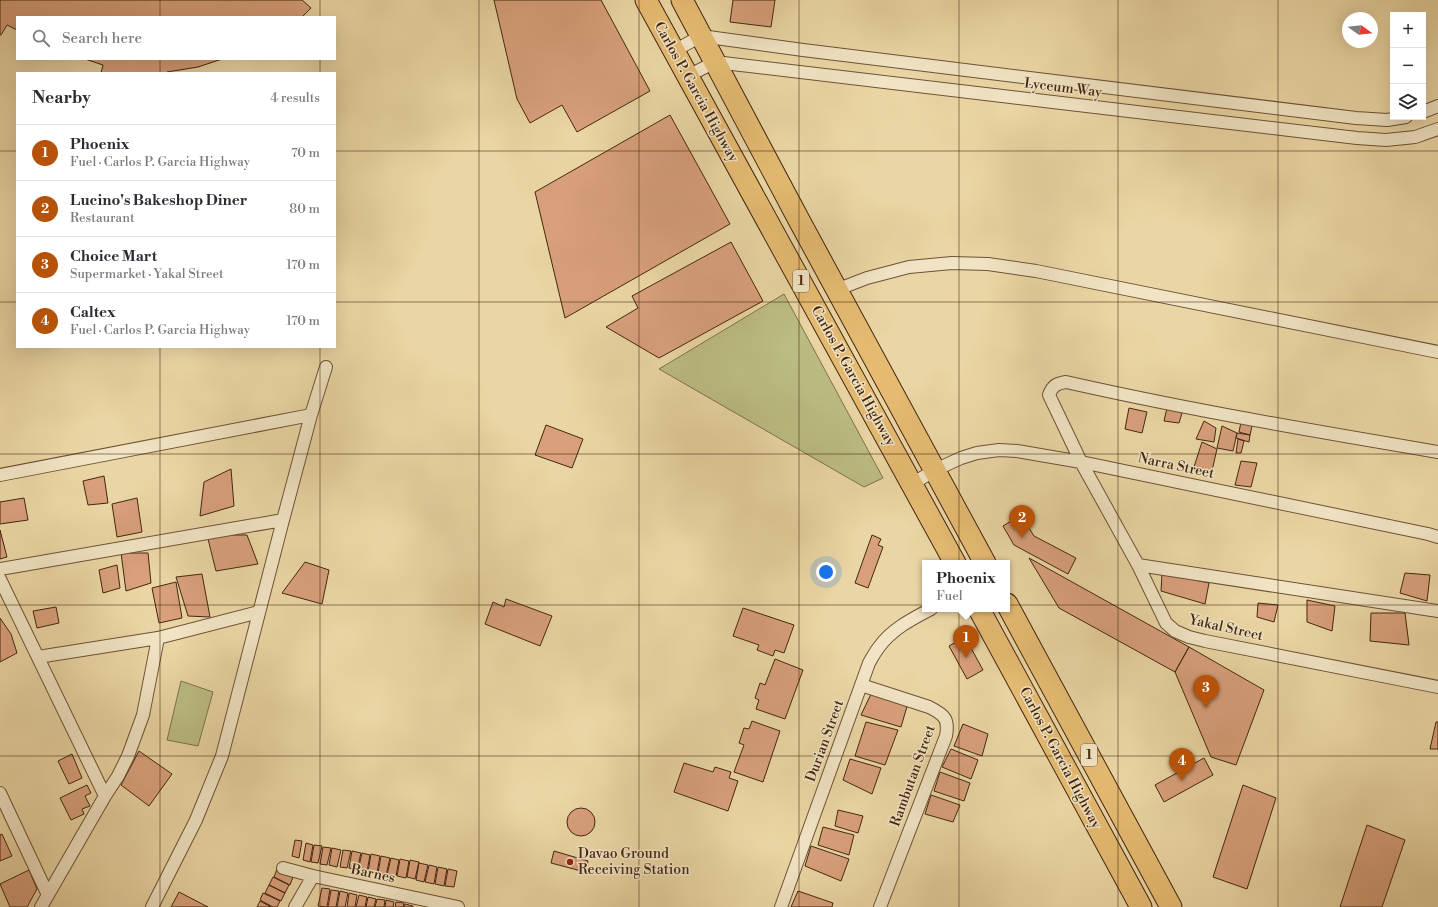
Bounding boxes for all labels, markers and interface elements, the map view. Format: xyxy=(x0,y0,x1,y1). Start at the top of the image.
north arrow xyxy=(1342,12,1378,48)
map controls xyxy=(1390,12,1426,120)
button: + xyxy=(1390,12,1426,48)
search box xyxy=(16,16,336,60)
street label: Carlos P. Garcia Highway xyxy=(650,19,742,165)
icon: search xyxy=(30,27,52,49)
text: Search here xyxy=(62,29,142,48)
button: − xyxy=(1390,48,1426,84)
street label: Lyceum Way xyxy=(1023,74,1103,102)
button: layers xyxy=(1390,84,1426,120)
text: Nearby xyxy=(32,87,91,109)
text: 4 results xyxy=(270,90,320,106)
text: Phoenix xyxy=(70,135,129,154)
text: 1 xyxy=(42,145,48,161)
text: 70 m xyxy=(291,145,320,161)
text: Fuel · Carlos P. Garcia Highway xyxy=(70,154,250,170)
text: Lucino's Bakeshop Diner xyxy=(70,191,247,210)
text: 2 xyxy=(41,201,49,217)
text: 80 m xyxy=(289,201,320,217)
text: Restaurant xyxy=(70,210,135,226)
text: Choice Mart xyxy=(70,247,157,266)
text: 3 xyxy=(41,257,49,273)
text: 170 m xyxy=(286,257,320,273)
text: Supermarket · Yakal Street xyxy=(70,266,224,282)
road number: 1 xyxy=(793,270,809,292)
text: Caltex xyxy=(70,303,116,322)
street label: Carlos P. Garcia Highway xyxy=(807,303,899,449)
text: 4 xyxy=(41,313,49,329)
text: 170 m xyxy=(286,313,320,329)
text: Fuel · Carlos P. Garcia Highway xyxy=(70,322,250,338)
street label: Narra Street xyxy=(1136,449,1216,483)
pin: 2 xyxy=(1009,505,1035,538)
popup xyxy=(922,560,1010,612)
your location xyxy=(816,562,836,582)
text: Phoenix xyxy=(936,569,996,588)
text: Fuel xyxy=(936,588,963,604)
street label: Yakal Street xyxy=(1186,611,1265,645)
pin: 1 xyxy=(953,625,979,658)
pin: 3 xyxy=(1193,675,1219,708)
street label: Carlos P. Garcia Highway xyxy=(1015,684,1105,832)
street label: Durian Street xyxy=(802,697,848,785)
street label: Rambutan Street xyxy=(886,723,940,829)
road number: 1 xyxy=(1081,744,1097,766)
pin: 4 xyxy=(1169,748,1195,781)
place label: Davao Ground Receiving Station xyxy=(578,845,690,879)
marker: Davao Ground Receiving Station xyxy=(565,857,575,867)
street label: Barnes xyxy=(348,860,397,887)

